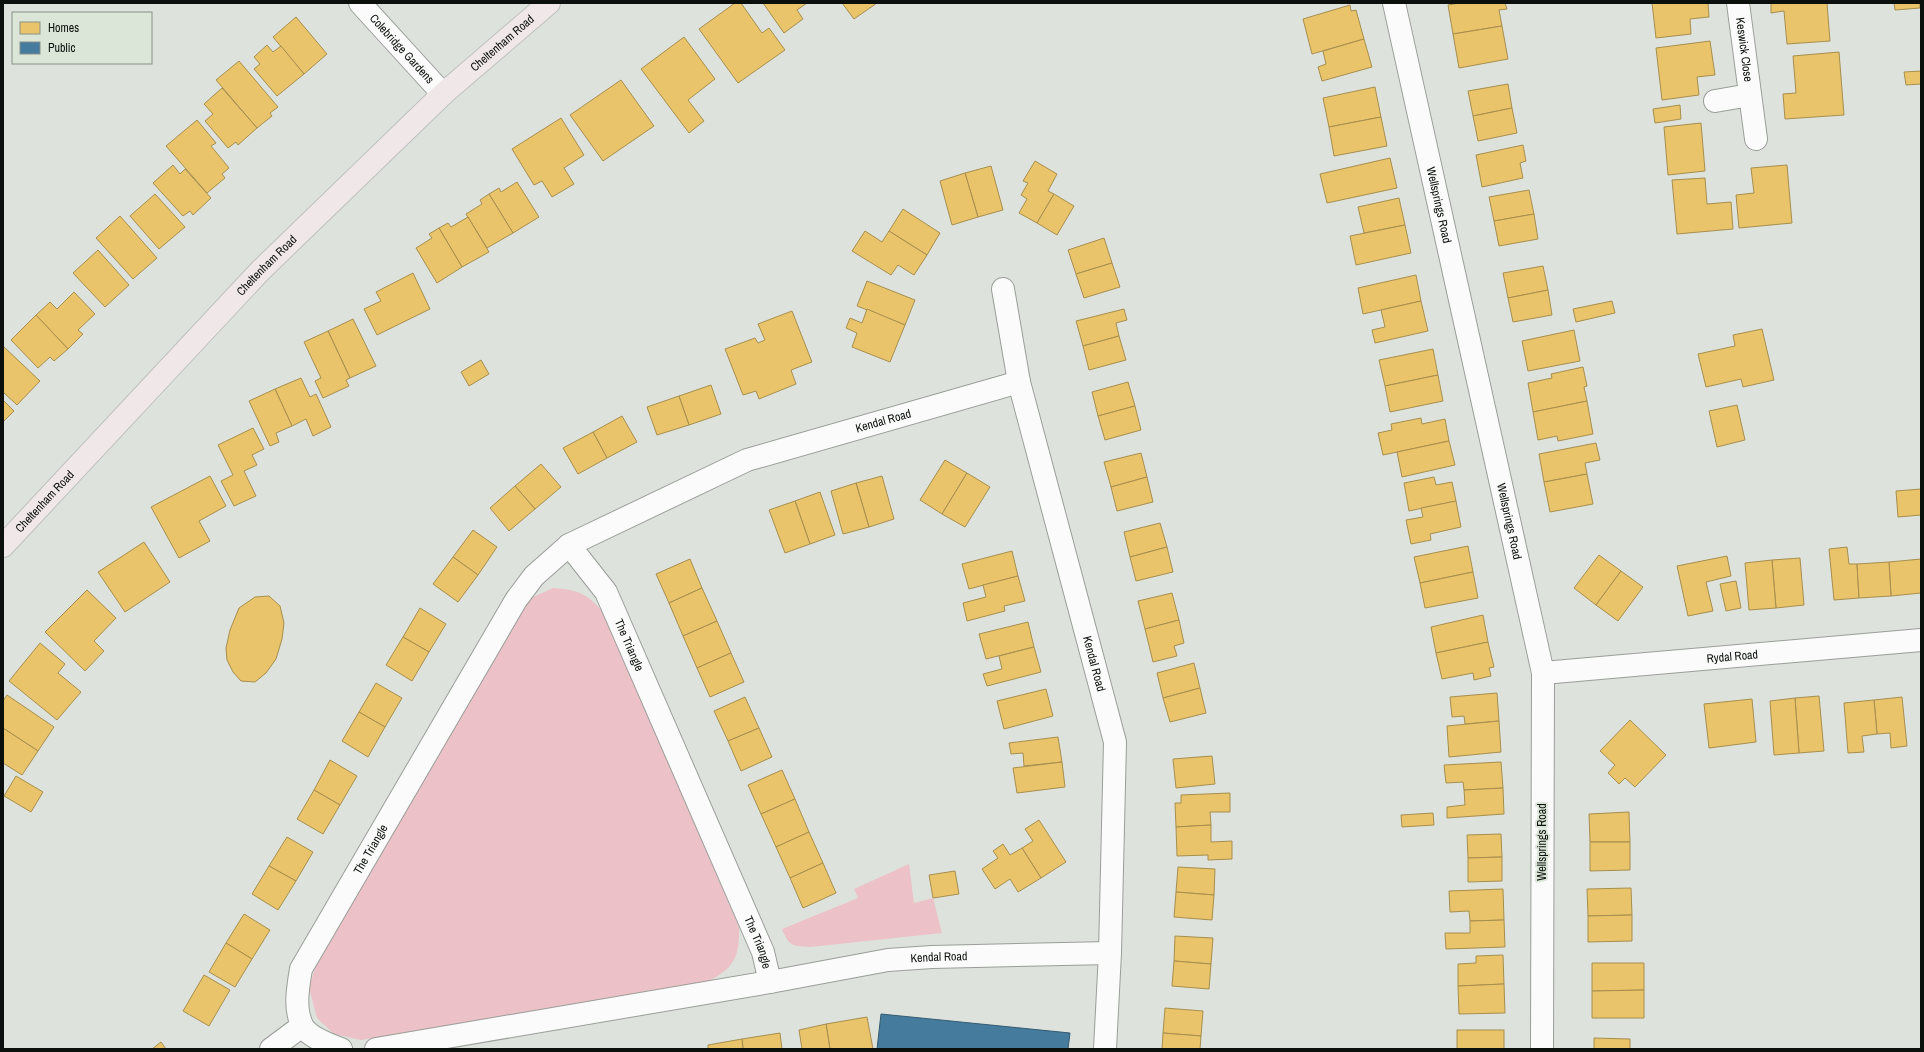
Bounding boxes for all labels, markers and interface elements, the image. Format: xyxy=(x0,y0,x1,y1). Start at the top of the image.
street label: Colebridge Gardens xyxy=(366,11,438,87)
street label: Cheltenham Road xyxy=(467,11,538,75)
legend xyxy=(12,12,152,64)
street label: Keswick Close xyxy=(1732,17,1756,83)
text: Homes xyxy=(48,20,79,36)
text: Public xyxy=(48,40,75,56)
street label: Wellsprings Road xyxy=(1423,165,1455,245)
street label: Cheltenham Road xyxy=(233,232,300,299)
street label: Kendal Road xyxy=(854,405,913,436)
street label: Cheltenham Road xyxy=(12,467,78,536)
street label: Wellsprings Road xyxy=(1493,482,1526,561)
street label: The Triangle xyxy=(611,616,648,674)
street label: Kendal Road xyxy=(1079,634,1109,693)
street label: Rydal Road xyxy=(1706,646,1759,667)
street label: Wellsprings Road xyxy=(1534,803,1550,881)
street label: The Triangle xyxy=(350,821,392,877)
street label: The Triangle xyxy=(740,913,775,970)
street label: Kendal Road xyxy=(910,948,968,966)

